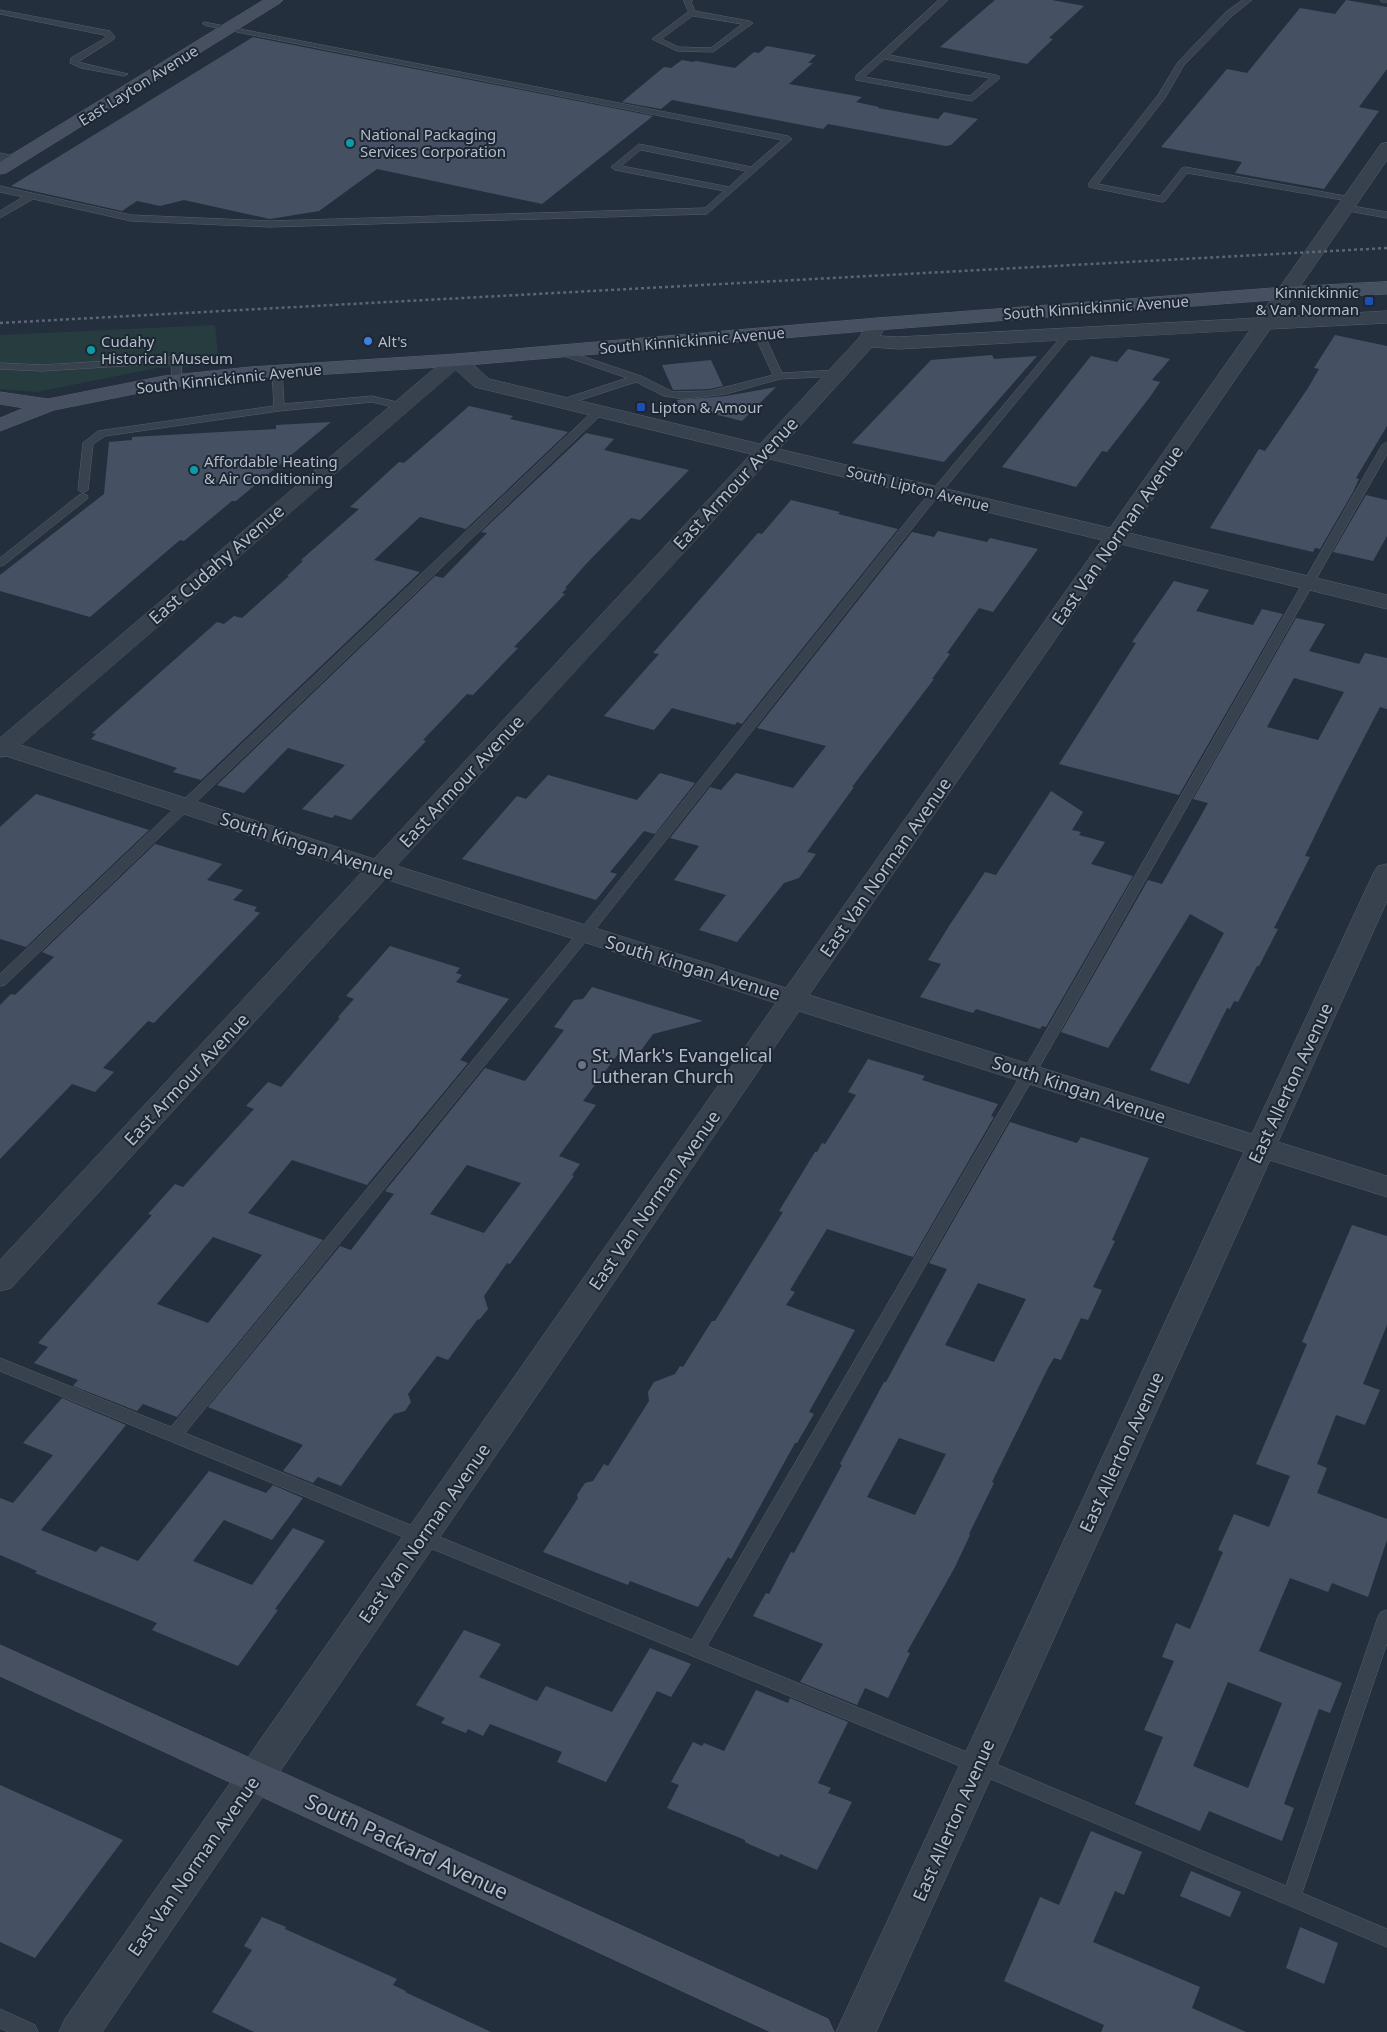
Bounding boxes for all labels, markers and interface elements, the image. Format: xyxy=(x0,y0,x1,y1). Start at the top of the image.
street label: East Layton Avenue xyxy=(74,40,202,130)
place label: National Packaging Services Corporation xyxy=(360,124,506,161)
marker: National Packaging Services Corporation xyxy=(344,137,356,149)
place label: Kinnickinnic & Van Norman xyxy=(1255,282,1359,319)
street label: South Kinnickinnic Avenue xyxy=(1003,291,1189,323)
marker: Kinnickinnic & Van Norman xyxy=(1363,295,1375,307)
street label: South Kinnickinnic Avenue xyxy=(598,322,786,358)
place label: Cudahy Historical Museum xyxy=(101,331,233,368)
place label: Alt's xyxy=(378,331,407,351)
marker: Alt's xyxy=(362,335,374,347)
marker: Cudahy Historical Museum xyxy=(85,344,97,356)
street label: South Kinnickinnic Avenue xyxy=(135,358,323,398)
place label: Lipton & Amour xyxy=(651,397,763,417)
marker: Lipton & Amour xyxy=(635,401,647,413)
street label: East Armour Avenue xyxy=(667,412,803,554)
street label: East Van Norman Avenue xyxy=(1046,440,1188,630)
place label: Affordable Heating & Air Conditioning xyxy=(204,451,338,488)
street label: South Lipton Avenue xyxy=(845,461,991,515)
marker: Affordable Heating & Air Conditioning xyxy=(188,464,200,476)
street label: East Cudahy Avenue xyxy=(143,499,289,629)
street label: East Armour Avenue xyxy=(393,710,529,852)
street label: East Van Norman Avenue xyxy=(814,772,956,962)
street label: South Kingan Avenue xyxy=(217,806,397,884)
street label: South Kingan Avenue xyxy=(603,929,783,1005)
street label: East Allerton Avenue xyxy=(1242,999,1338,1167)
street label: East Armour Avenue xyxy=(118,1008,254,1150)
place label: St. Mark's Evangelical Lutheran Church xyxy=(592,1043,772,1088)
street label: South Kingan Avenue xyxy=(989,1050,1169,1128)
marker: St. Mark's Evangelical Lutheran Church xyxy=(576,1059,588,1071)
street label: East Van Norman Avenue xyxy=(583,1105,725,1295)
street label: East Allerton Avenue xyxy=(1073,1368,1169,1536)
street label: East Van Norman Avenue xyxy=(353,1438,495,1628)
street label: East Allerton Avenue xyxy=(907,1735,999,1905)
street label: East Van Norman Avenue xyxy=(122,1771,264,1961)
street label: South Packard Avenue xyxy=(301,1787,513,1905)

